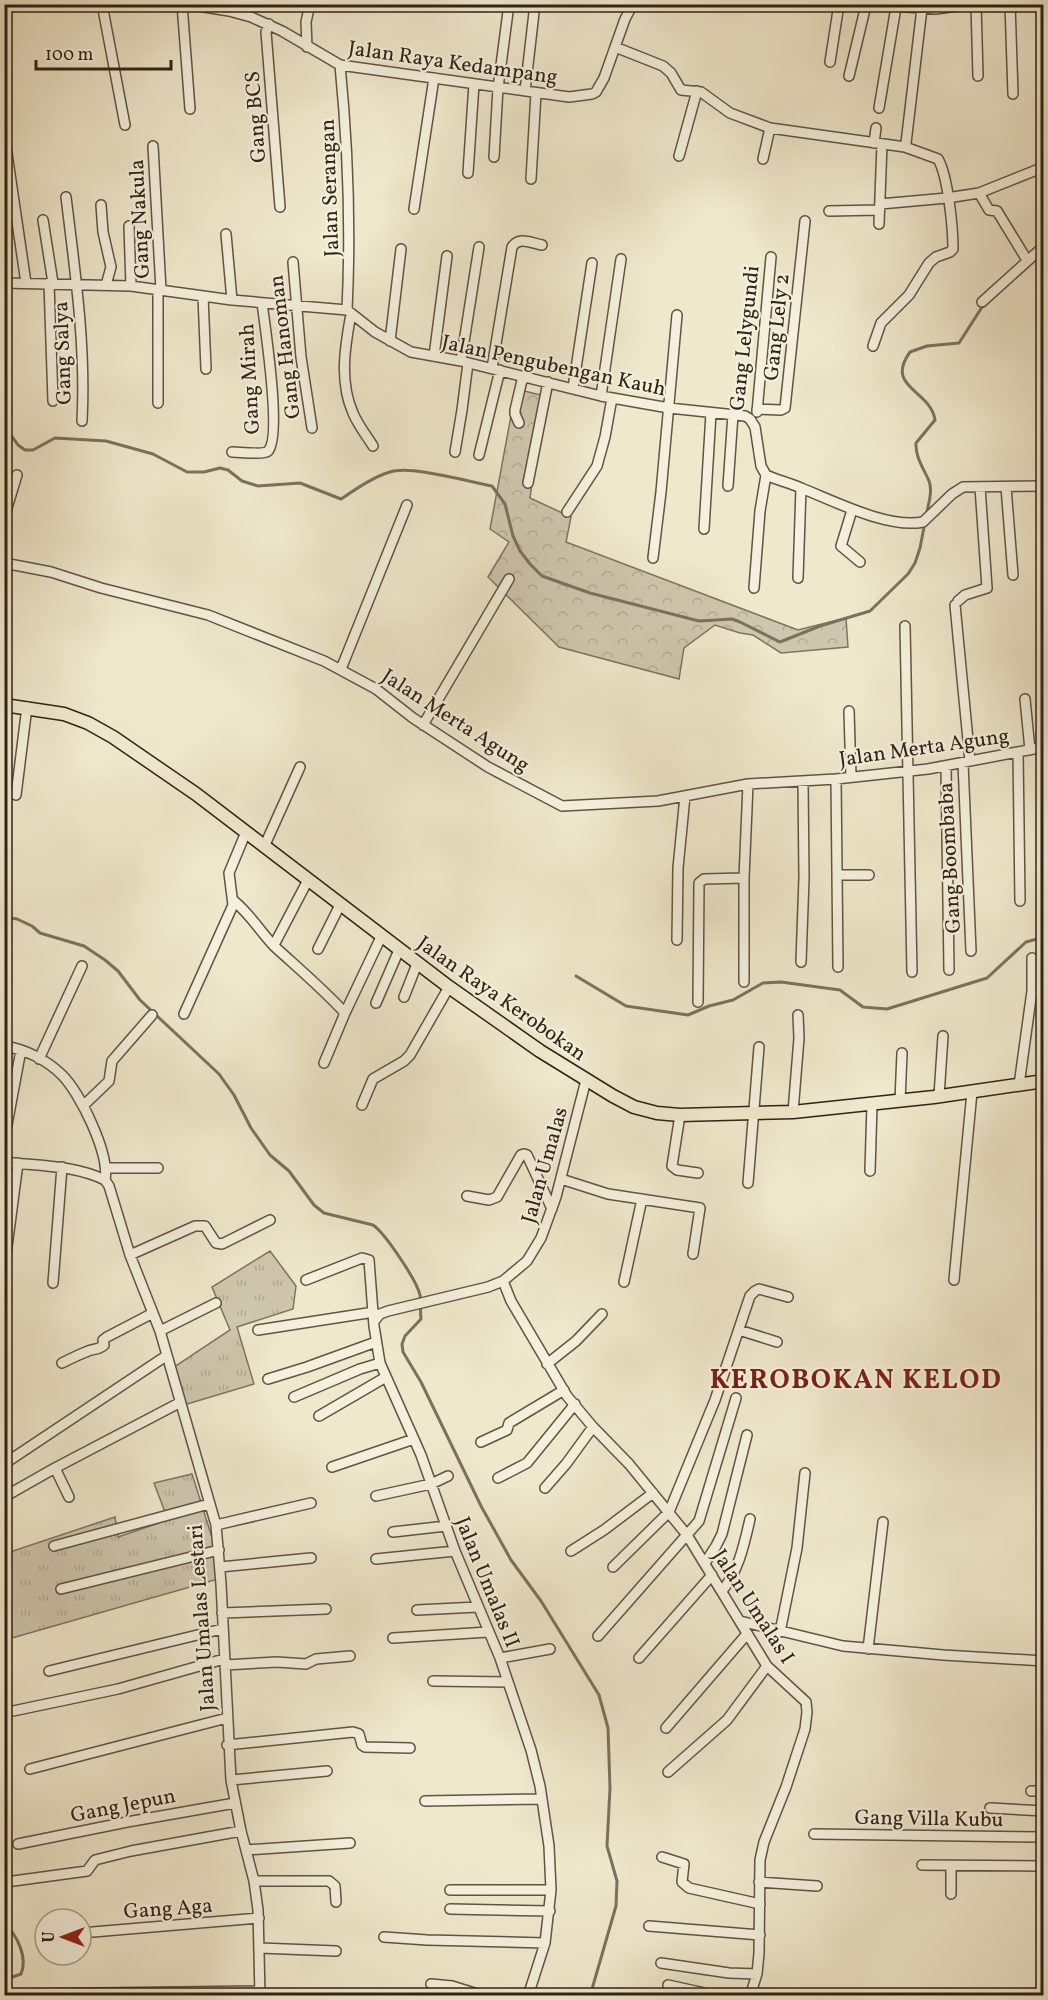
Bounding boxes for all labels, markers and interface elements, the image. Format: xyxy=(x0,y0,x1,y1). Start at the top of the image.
scale bar xyxy=(36,33,171,71)
street label: Jalan Raya Kedampang xyxy=(346,34,559,93)
text: 100 m xyxy=(45,43,94,68)
street label: Gang BCS xyxy=(239,70,274,164)
street label: Jalan Serangan xyxy=(314,119,347,257)
street label: Gang Nakula xyxy=(123,159,158,279)
street label: Gang Lelygundi xyxy=(723,264,768,412)
street label: Gang Lely 2 xyxy=(757,272,798,382)
street label: Gang Hanoman xyxy=(262,273,309,420)
street label: Gang Salya xyxy=(47,301,80,405)
street label: Gang Mirah xyxy=(233,323,268,435)
street label: Jalan Pengubengan Kauh xyxy=(439,329,669,404)
street label: Jalan Merta Agung xyxy=(375,662,535,780)
street label: Jalan Merta Agung xyxy=(837,722,1011,775)
street label: Gang Boombaba xyxy=(932,782,969,934)
street label: Jalan Raya Kerobokan xyxy=(410,930,592,1069)
street label: Jalan Umalas xyxy=(515,1104,576,1227)
district label: KEROBOKAN KELOD xyxy=(710,1362,1002,1400)
street label: Jalan Umalas II xyxy=(447,1513,526,1652)
street label: Jalan Umalas Lestari xyxy=(181,1523,224,1712)
street label: Jalan Umalas I xyxy=(705,1544,801,1670)
street label: Gang Jepun xyxy=(68,1782,178,1831)
street label: Gang Villa Kubu xyxy=(854,1804,1004,1835)
street label: Gang Aga xyxy=(123,1892,214,1927)
north arrow xyxy=(33,1907,93,1967)
text: U xyxy=(39,1931,61,1942)

